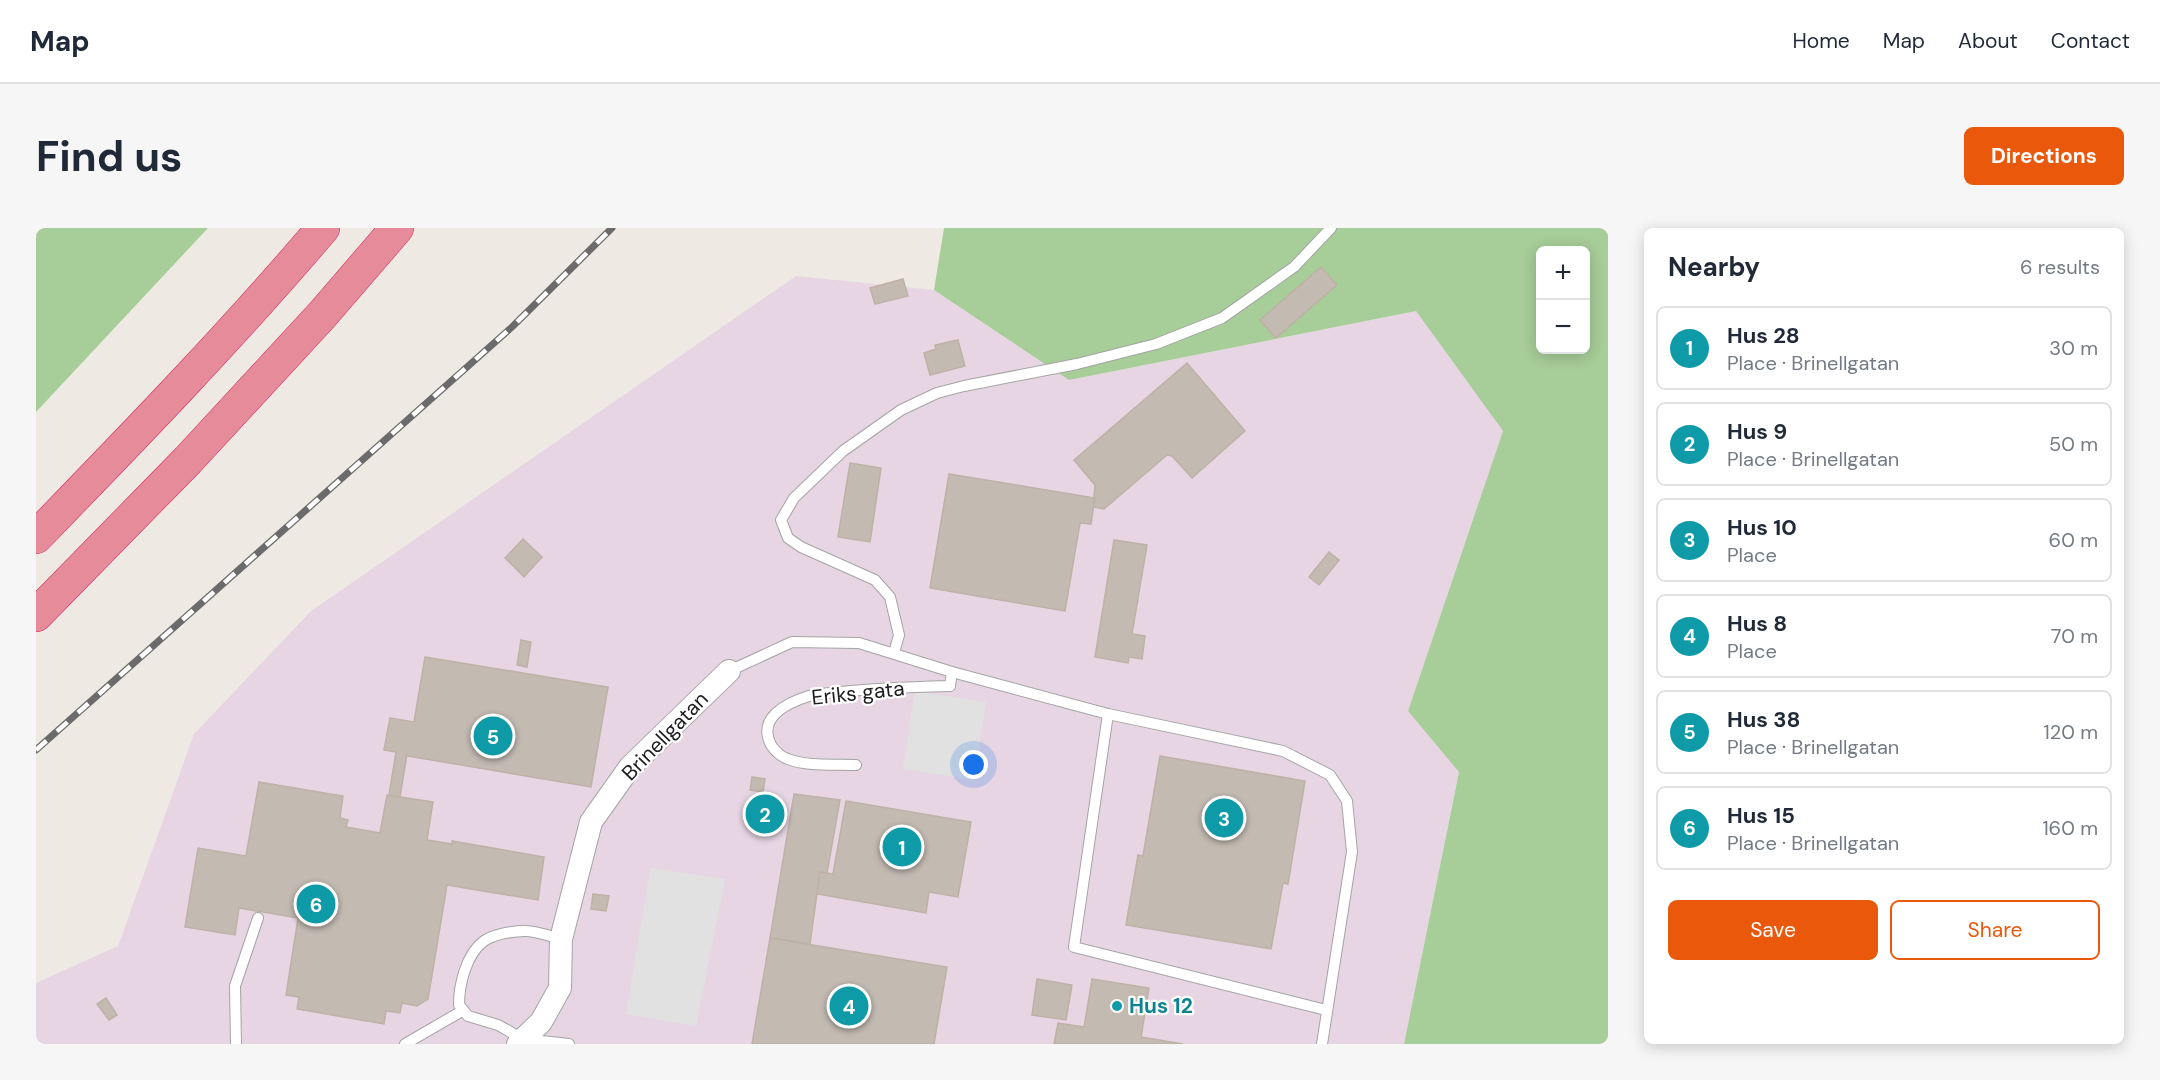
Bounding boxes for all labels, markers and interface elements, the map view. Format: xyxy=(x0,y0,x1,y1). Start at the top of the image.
text: Map xyxy=(30,23,90,60)
text: Home xyxy=(1792,27,1850,55)
text: Map xyxy=(1883,27,1925,55)
text: About xyxy=(1958,27,2018,55)
text: Contact xyxy=(2051,27,2130,55)
button: Directions xyxy=(1964,127,2124,185)
text: Find us xyxy=(36,129,182,184)
map controls xyxy=(1536,246,1590,354)
button: + xyxy=(1536,246,1590,300)
text: Nearby xyxy=(1668,250,1760,284)
text: 6 results xyxy=(2020,254,2100,280)
button: − xyxy=(1536,300,1590,354)
text: Hus 28 xyxy=(1727,321,1800,350)
text: 1 xyxy=(1686,335,1693,361)
text: 30 m xyxy=(2049,335,2098,361)
text: Place · Brinellgatan xyxy=(1727,350,1899,376)
text: Hus 9 xyxy=(1727,417,1787,446)
text: 2 xyxy=(1684,431,1695,457)
text: 50 m xyxy=(2049,431,2098,457)
text: Place · Brinellgatan xyxy=(1727,446,1899,472)
text: Hus 10 xyxy=(1727,513,1797,542)
text: 3 xyxy=(1683,527,1696,553)
text: 60 m xyxy=(2049,527,2098,553)
text: Place xyxy=(1727,542,1777,568)
text: Hus 8 xyxy=(1727,609,1787,638)
text: 4 xyxy=(1683,623,1696,649)
text: 70 m xyxy=(2051,623,2098,649)
text: Place xyxy=(1727,638,1777,664)
street label: Eriks gata xyxy=(810,674,906,712)
street label: Brinellgatan xyxy=(616,685,714,787)
text: Hus 38 xyxy=(1727,705,1800,734)
pin: 5 xyxy=(474,714,512,758)
text: 5 xyxy=(1683,719,1696,745)
text: 120 m xyxy=(2044,719,2098,745)
text: Place · Brinellgatan xyxy=(1727,734,1899,760)
your location xyxy=(959,750,988,779)
pin: 2 xyxy=(746,792,784,836)
pin: 3 xyxy=(1204,796,1244,840)
text: Hus 15 xyxy=(1727,801,1795,830)
text: 6 xyxy=(1683,815,1696,841)
text: 160 m xyxy=(2042,815,2098,841)
pin: 1 xyxy=(882,824,922,870)
text: Place · Brinellgatan xyxy=(1727,830,1899,856)
pin: 6 xyxy=(296,882,336,926)
button: Save xyxy=(1668,900,1878,960)
button: Share xyxy=(1890,900,2100,960)
pin: 4 xyxy=(830,984,868,1028)
place label: Hus 12 xyxy=(1129,992,1193,1020)
marker: Hus 12 xyxy=(1110,999,1124,1013)

